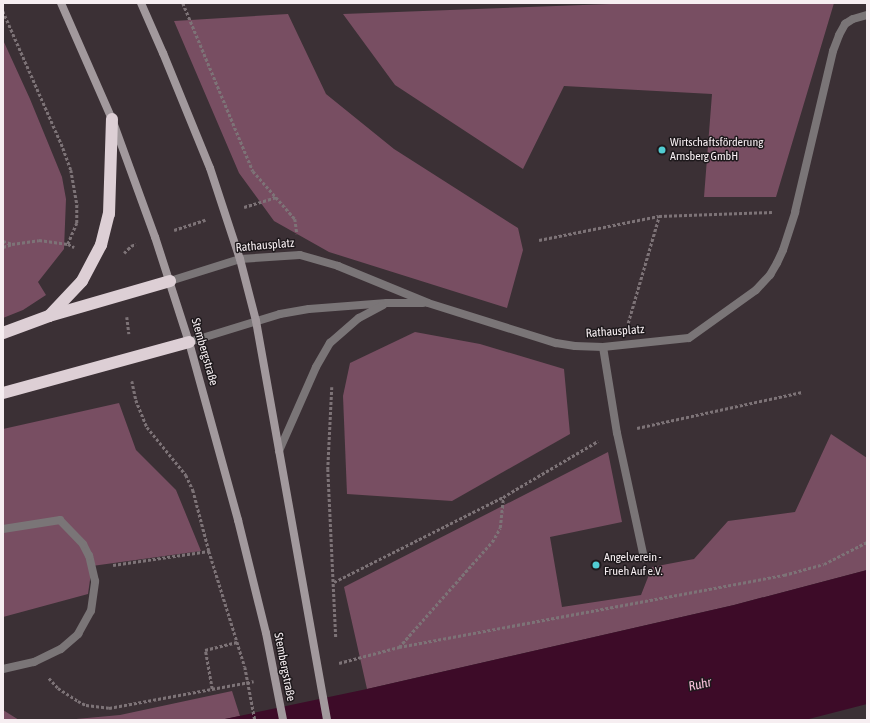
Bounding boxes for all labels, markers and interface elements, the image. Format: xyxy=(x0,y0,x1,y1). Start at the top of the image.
place label: Wirtschaftsförderung Arnsberg GmbH xyxy=(670,136,763,164)
marker: Wirtschaftsförderung Arnsberg GmbH xyxy=(657,145,667,155)
street label: Rathausplatz xyxy=(235,236,295,256)
street label: Stembergstraße xyxy=(187,317,221,387)
street label: Rathausplatz xyxy=(585,323,645,341)
place label: Angelverein - Frueh Auf e.V. xyxy=(604,551,663,579)
marker: Angelverein - Frueh Auf e.V. xyxy=(591,560,601,570)
street label: Stembergstraße xyxy=(270,631,298,703)
water label: Ruhr xyxy=(687,675,713,695)

